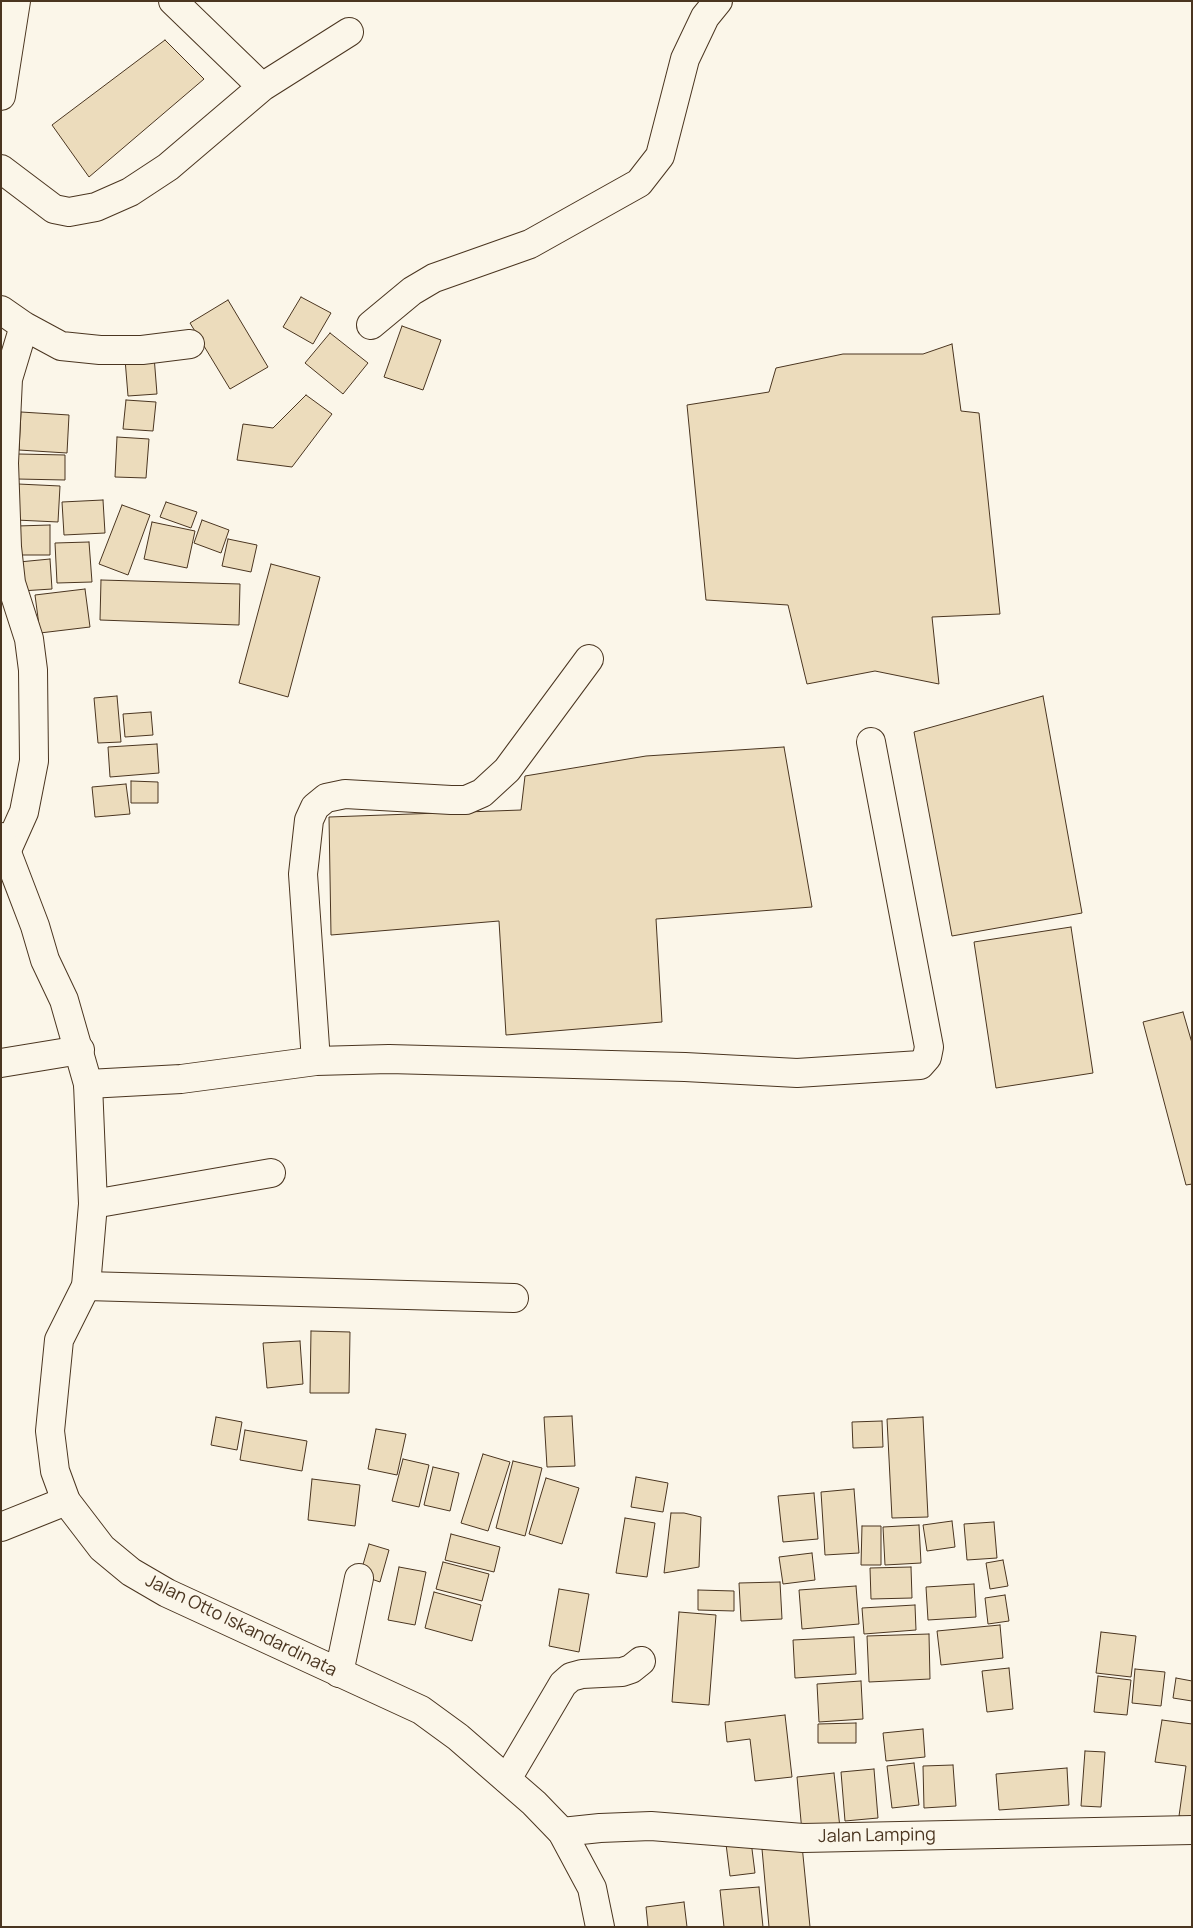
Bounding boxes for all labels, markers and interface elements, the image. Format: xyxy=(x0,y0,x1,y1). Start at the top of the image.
street label: Jalan Otto Iskandardinata xyxy=(142,1570,340,1682)
street label: Jalan Lamping xyxy=(818,1824,936,1848)

